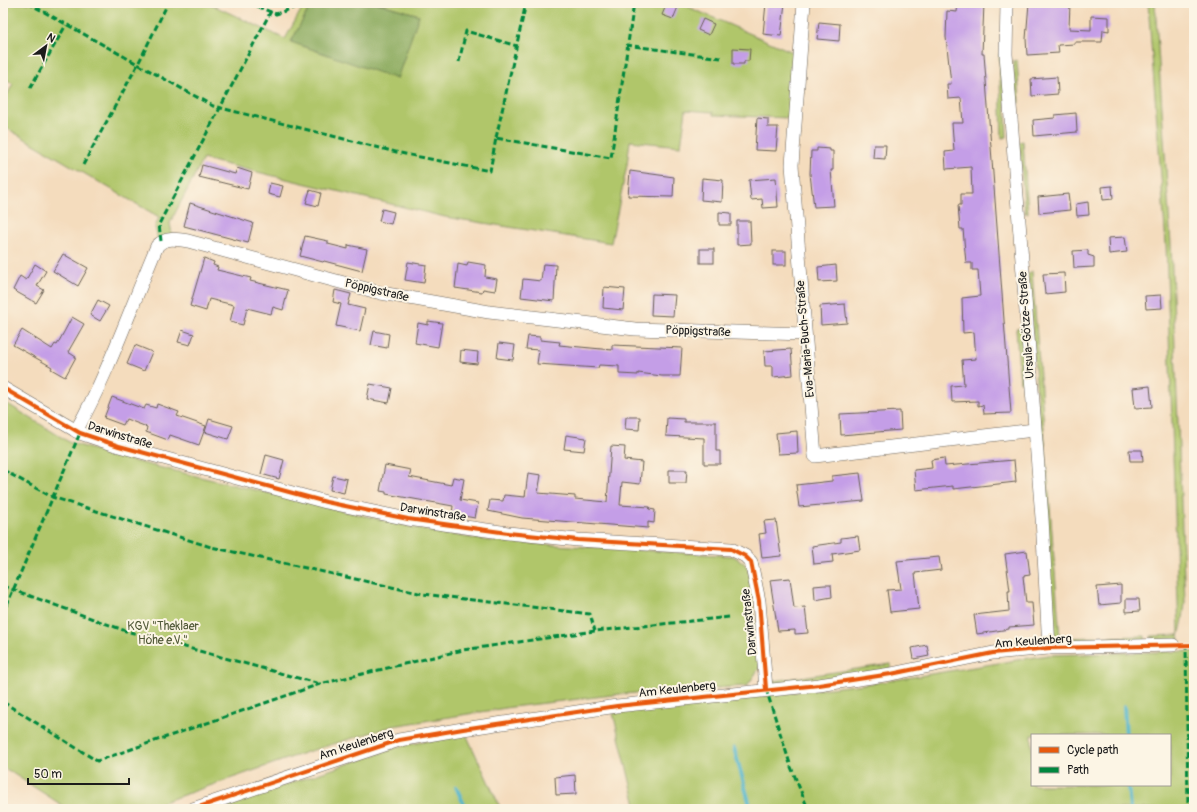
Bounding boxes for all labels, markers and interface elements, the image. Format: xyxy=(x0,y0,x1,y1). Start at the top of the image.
north arrow xyxy=(26,26,66,66)
text: N xyxy=(44,30,58,46)
street label: Ursula-Götze-Straße xyxy=(1015,271,1038,379)
street label: Pöppigstraße xyxy=(343,276,410,305)
street label: Eva-Maria-Buch-Straße xyxy=(793,280,818,398)
street label: Pöppigstraße xyxy=(665,323,731,340)
street label: Darwinstraße xyxy=(86,419,154,452)
street label: Darwinstraße xyxy=(399,500,467,525)
street label: Darwinstraße xyxy=(739,588,760,656)
park label: KGV "Theklaer Höhe e.V." xyxy=(127,619,200,648)
street label: Am Keulenberg xyxy=(994,631,1072,652)
street label: Am Keulenberg xyxy=(638,678,716,701)
street label: Am Keulenberg xyxy=(317,725,395,764)
legend xyxy=(1031,734,1171,786)
text: Cycle path xyxy=(1067,743,1119,758)
scale bar xyxy=(28,760,129,786)
text: Path xyxy=(1067,763,1089,778)
text: 50 m xyxy=(34,767,62,782)

